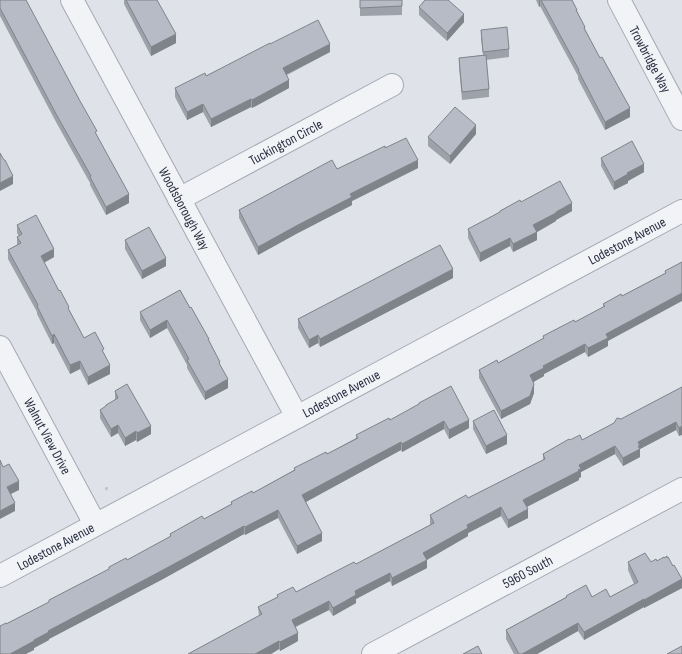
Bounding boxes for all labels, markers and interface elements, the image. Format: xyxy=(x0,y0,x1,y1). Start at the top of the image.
street label: Trowbridge Way xyxy=(626,23,675,96)
street label: Tuckington Circle xyxy=(246,115,325,168)
street label: Woodsborough Way xyxy=(155,164,214,254)
street label: Lodestone Avenue xyxy=(585,213,669,268)
street label: Lodestone Avenue xyxy=(300,366,383,421)
street label: Walnut View Drive xyxy=(20,395,75,477)
street label: Lodestone Avenue xyxy=(14,519,97,574)
street label: 5960 South xyxy=(499,551,555,592)

